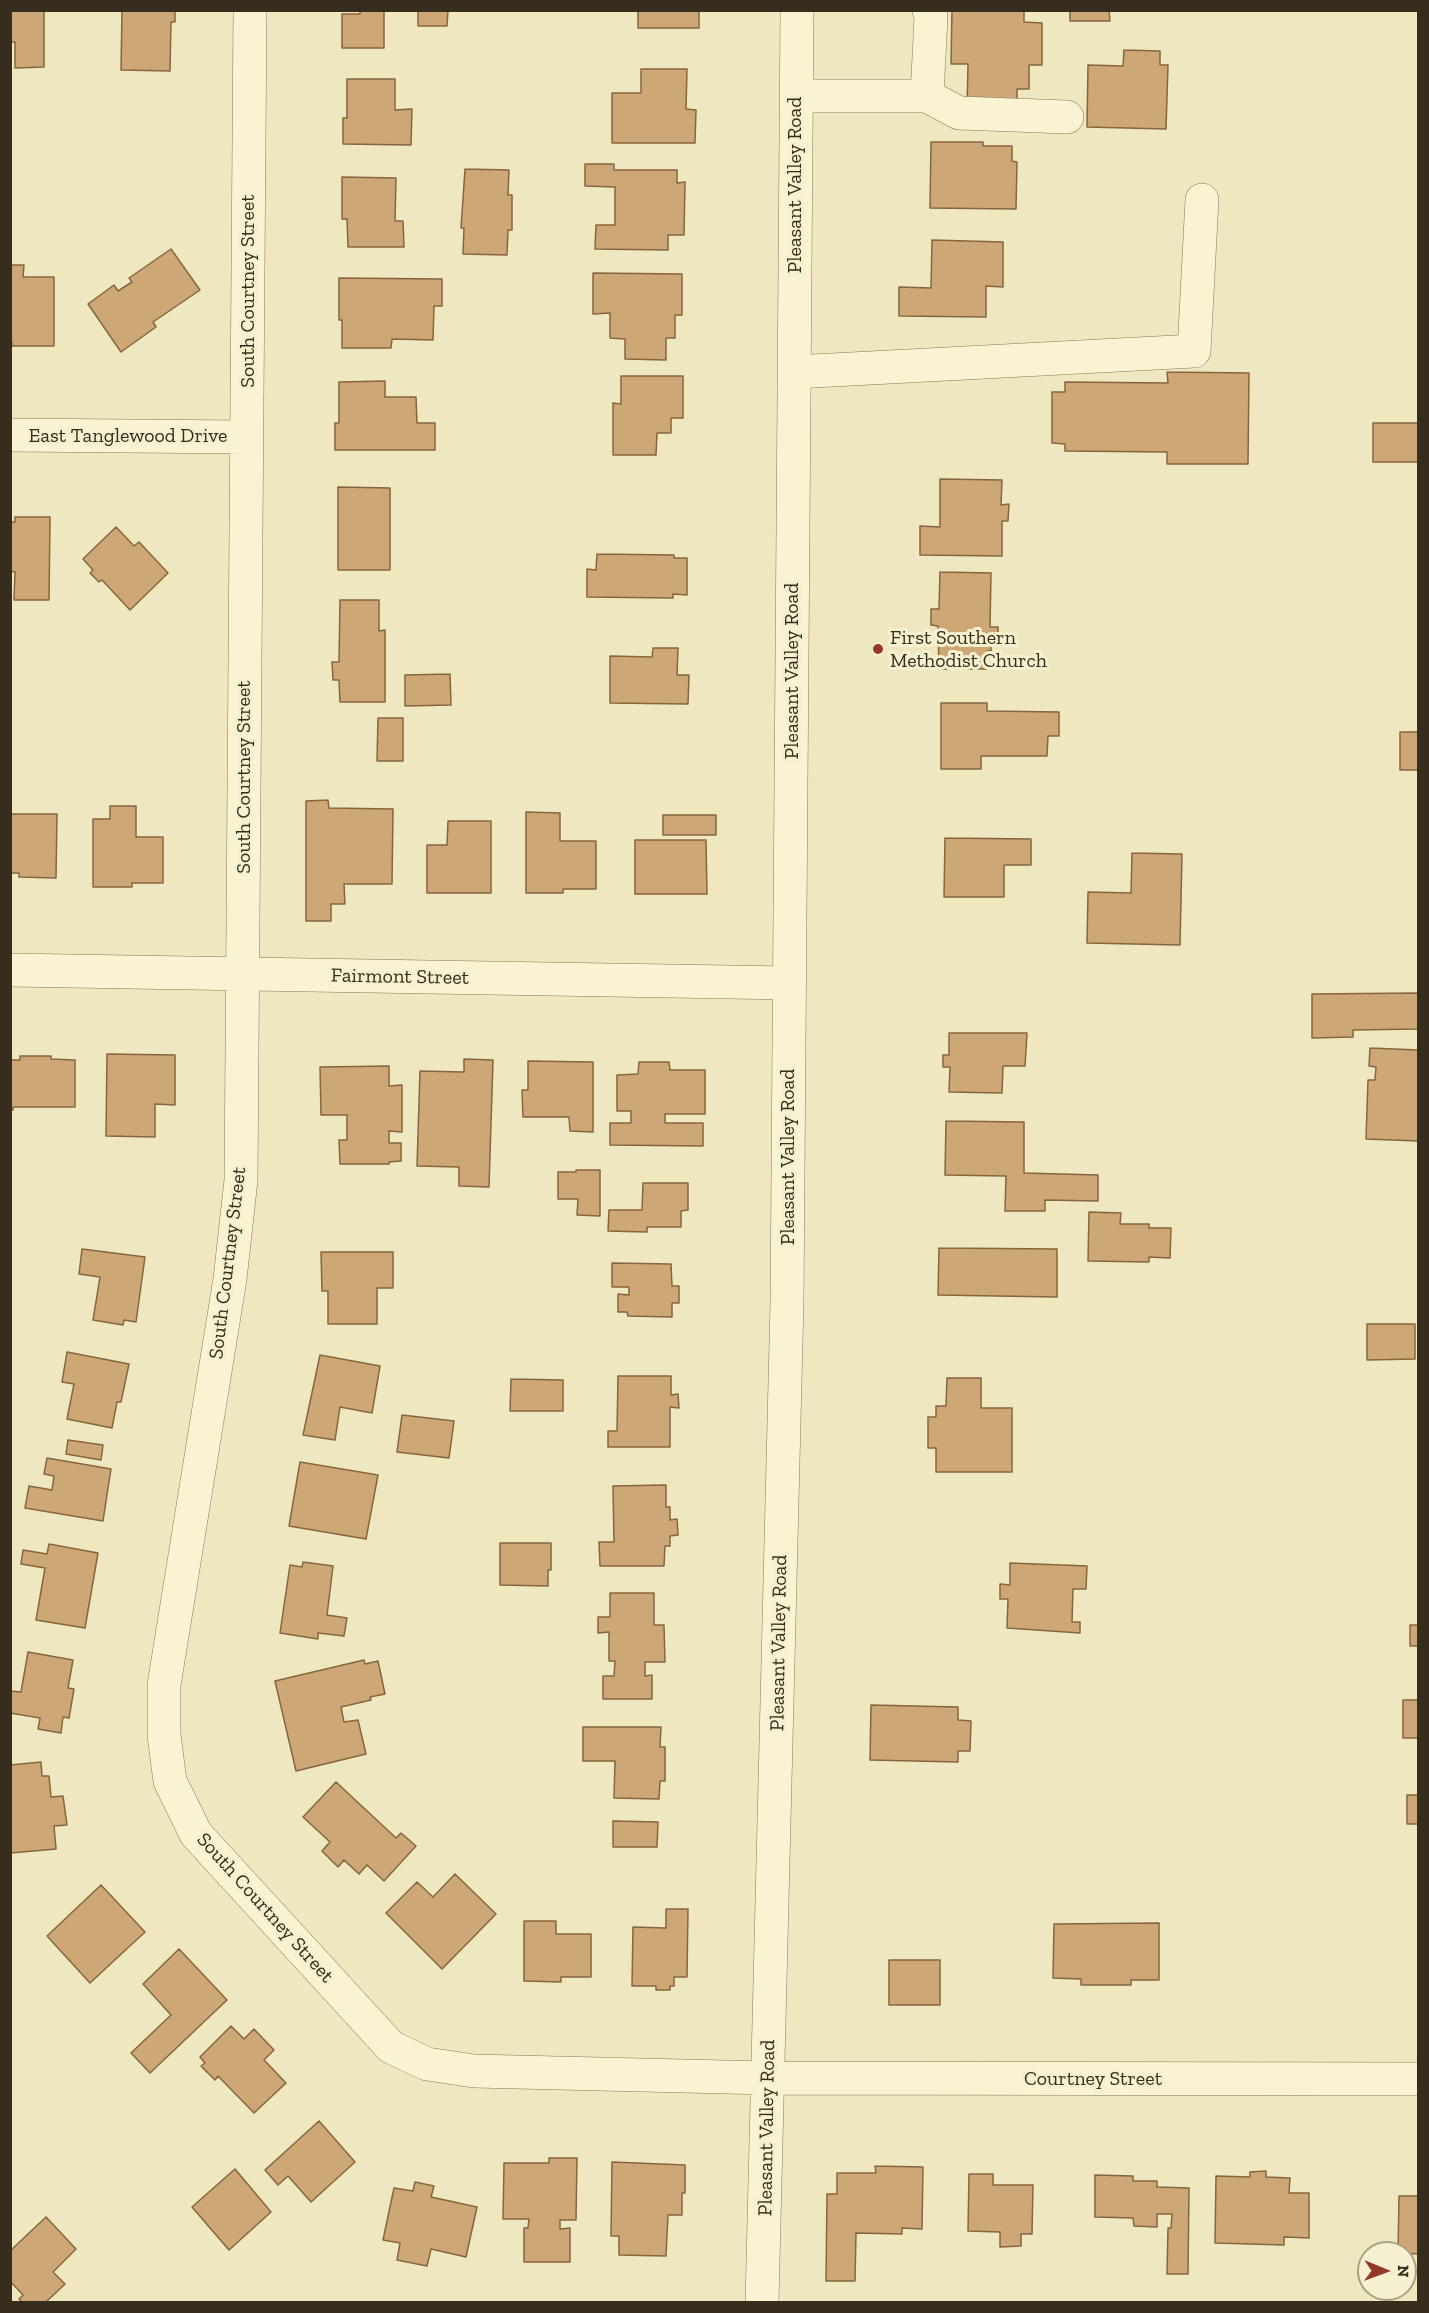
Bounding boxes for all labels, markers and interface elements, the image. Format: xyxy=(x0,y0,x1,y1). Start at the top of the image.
street label: Pleasant Valley Road xyxy=(783,97,807,273)
street label: South Courtney Street xyxy=(236,194,260,388)
street label: East Tanglewood Drive xyxy=(29,424,227,448)
street label: Pleasant Valley Road xyxy=(780,583,804,759)
place label: First Southern Methodist Church xyxy=(890,626,1047,673)
marker: First Southern Methodist Church xyxy=(871,642,885,656)
street label: South Courtney Street xyxy=(232,680,256,874)
street label: Fairmont Street xyxy=(331,964,469,990)
street label: Pleasant Valley Road xyxy=(776,1069,800,1245)
street label: South Courtney Street xyxy=(204,1166,252,1360)
street label: Pleasant Valley Road xyxy=(765,1555,793,1731)
street label: South Courtney Street xyxy=(191,1828,339,1988)
street label: Pleasant Valley Road xyxy=(753,2040,781,2216)
street label: Courtney Street xyxy=(1024,2067,1162,2091)
north arrow xyxy=(1357,2241,1417,2301)
text: N xyxy=(1394,2265,1413,2278)

